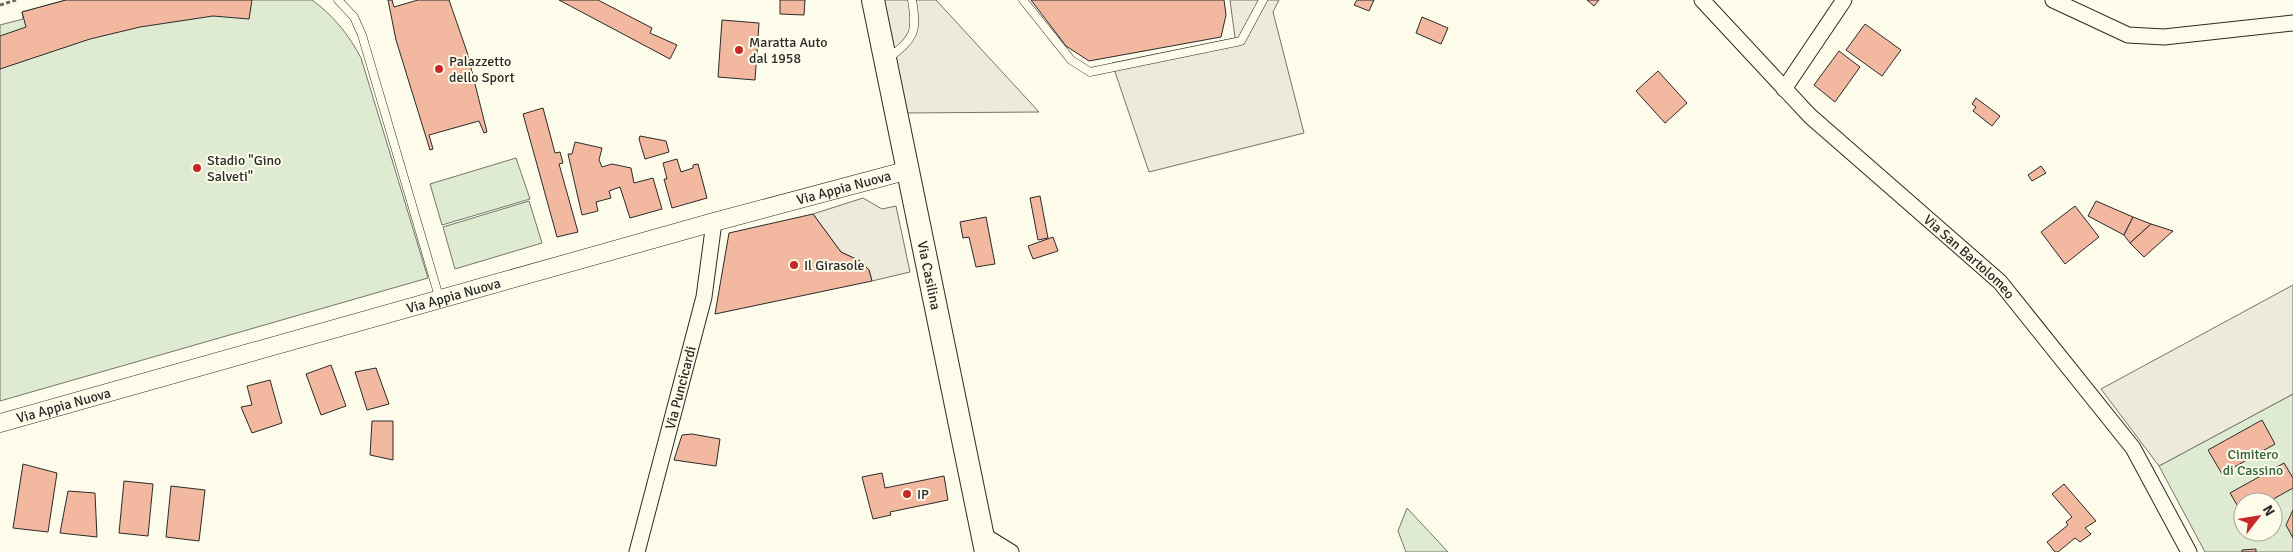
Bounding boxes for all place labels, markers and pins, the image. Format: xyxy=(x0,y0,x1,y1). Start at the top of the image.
place label: Maratta Auto dal 1958 xyxy=(749,34,828,67)
marker: Maratta Auto dal 1958 xyxy=(733,44,745,56)
place label: Palazzetto dello Sport xyxy=(449,53,515,86)
marker: Palazzetto dello Sport xyxy=(433,63,445,75)
place label: Stadio "Gino Salveti" xyxy=(207,152,281,185)
marker: Stadio "Gino Salveti" xyxy=(191,162,203,174)
place label: Il Girasole xyxy=(804,257,865,274)
marker: Il Girasole xyxy=(788,259,800,271)
place label: IP xyxy=(917,486,929,503)
marker: IP xyxy=(901,488,913,500)

